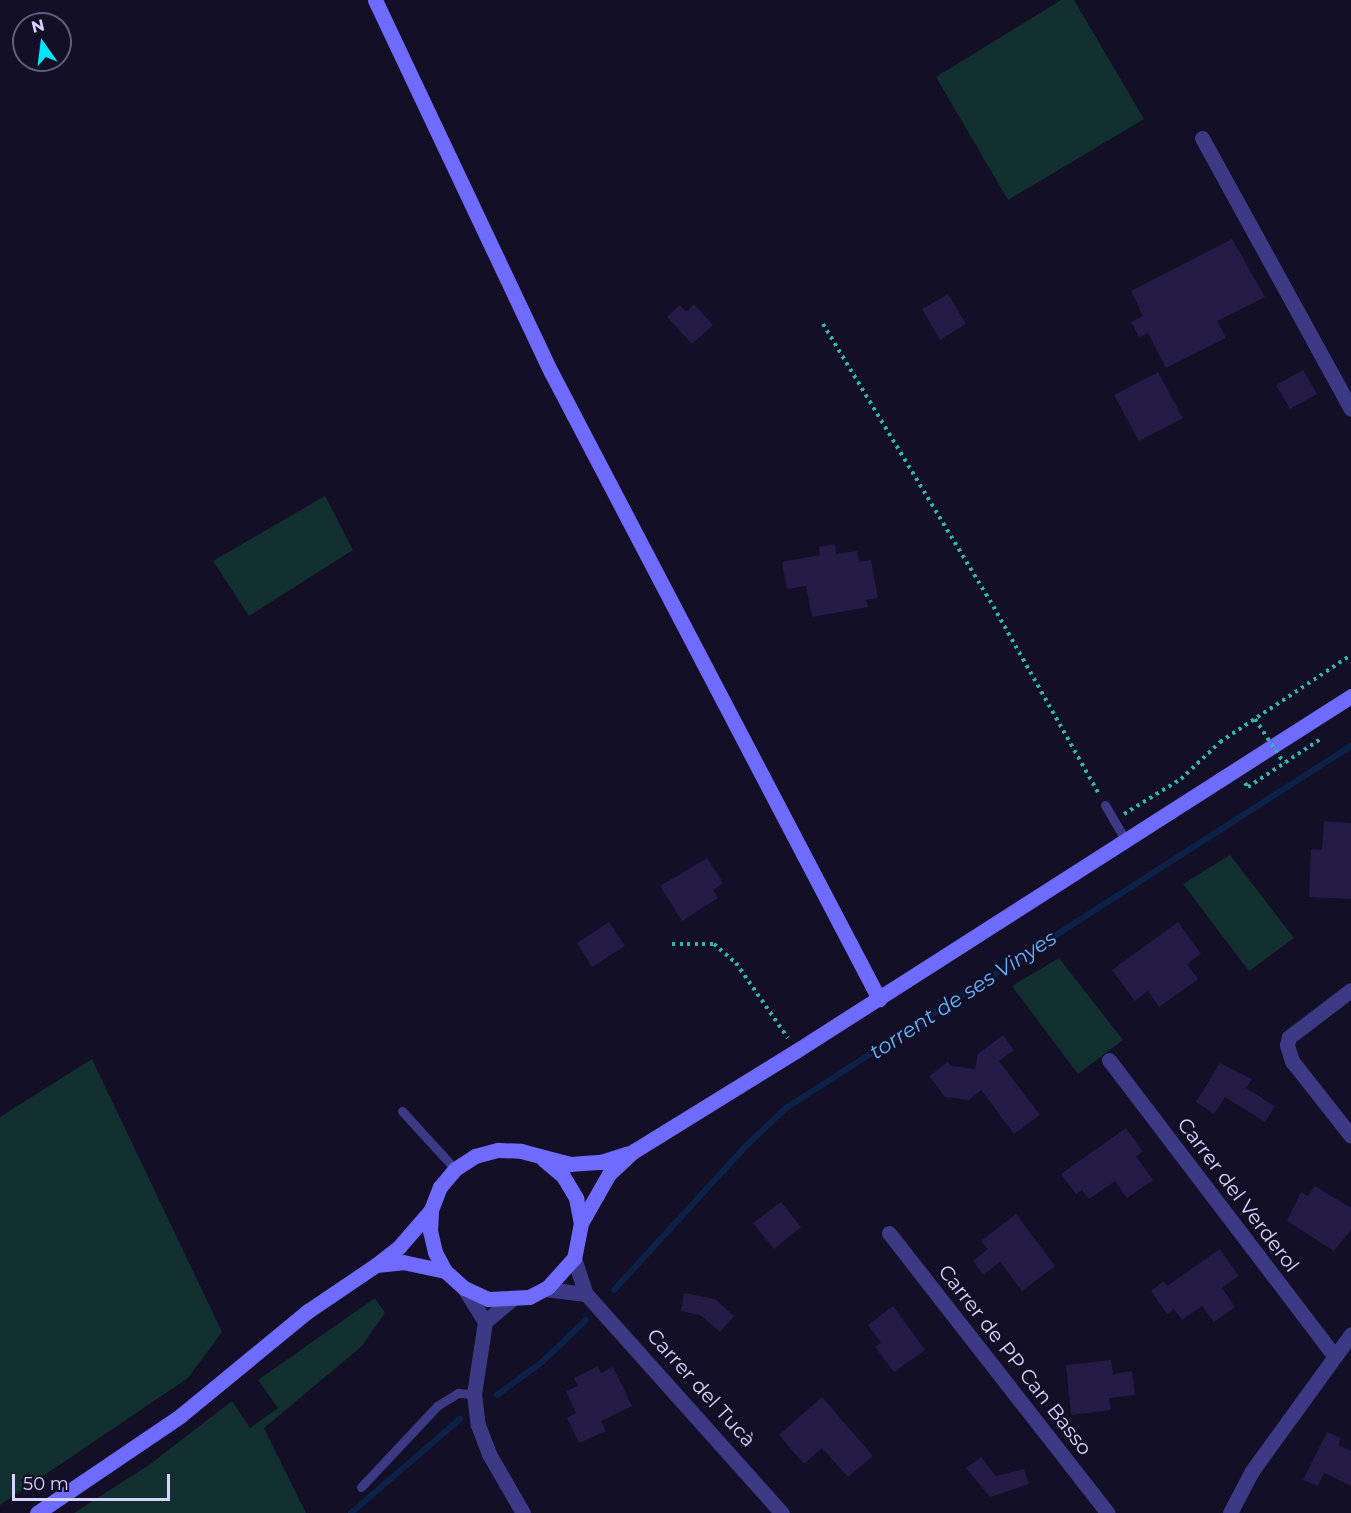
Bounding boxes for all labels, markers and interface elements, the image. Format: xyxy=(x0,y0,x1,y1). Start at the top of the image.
north arrow xyxy=(12,12,72,72)
text: N xyxy=(29,15,47,37)
water label: torrent de ses Vinyes xyxy=(865,925,1061,1065)
street label: Carrer del Verderol xyxy=(1172,1113,1304,1277)
street label: Carrer de PP Can Basso xyxy=(933,1260,1097,1460)
street label: Carrer del Tucà xyxy=(642,1324,760,1452)
scale bar xyxy=(15,1462,172,1500)
text: 50 m xyxy=(23,1473,69,1495)

